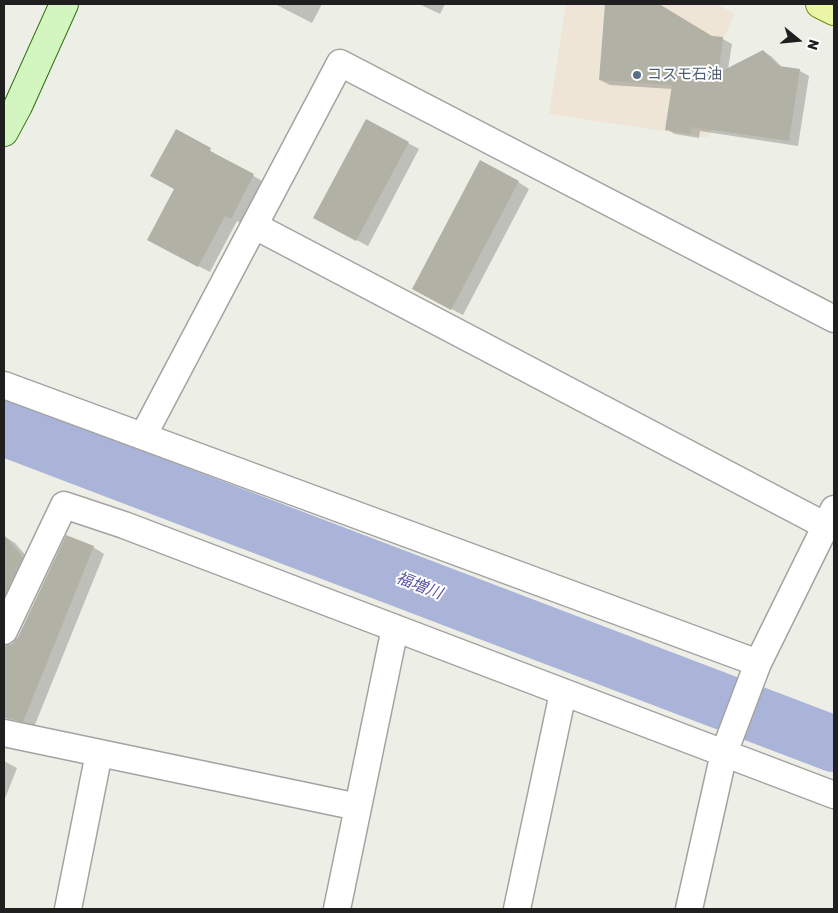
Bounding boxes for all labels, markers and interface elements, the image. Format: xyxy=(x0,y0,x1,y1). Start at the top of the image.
north arrow xyxy=(773,15,823,65)
text: N xyxy=(803,37,822,52)
place label: コスモ石油 xyxy=(647,66,722,84)
marker: コスモ石油 xyxy=(631,69,643,81)
water label: 福増川 xyxy=(393,568,445,604)

